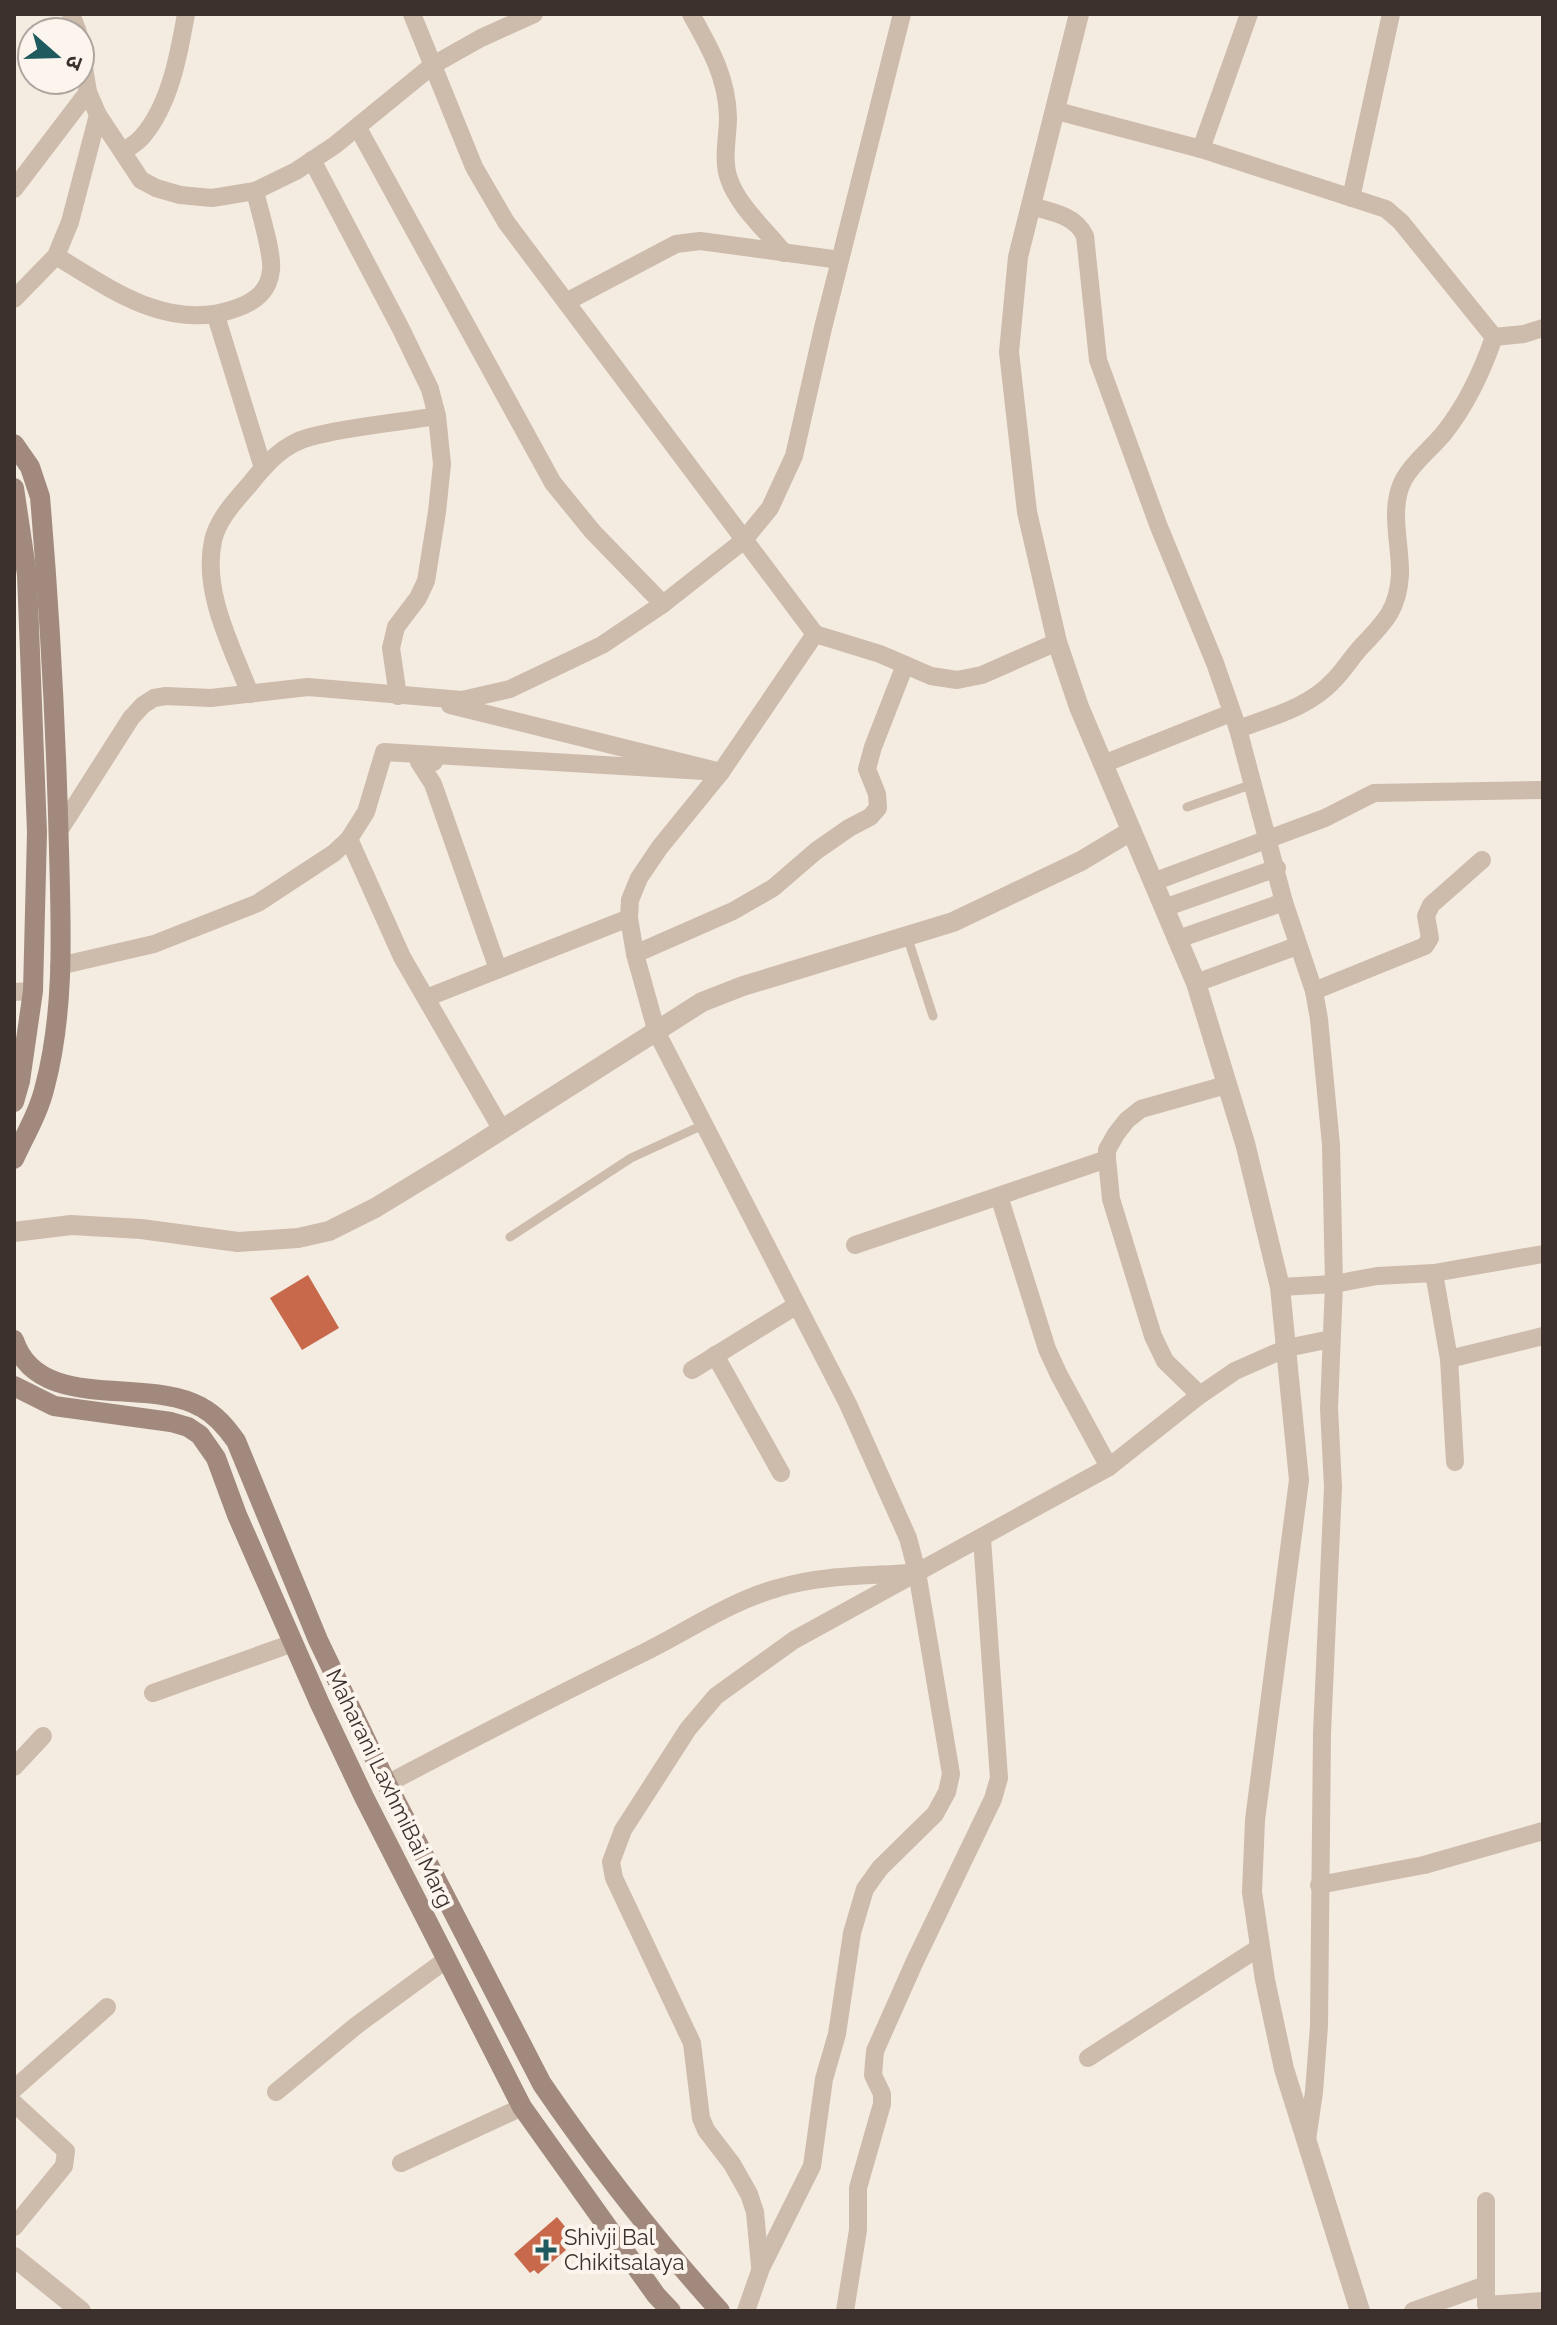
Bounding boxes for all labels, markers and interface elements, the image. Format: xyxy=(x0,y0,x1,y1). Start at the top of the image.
north arrow xyxy=(16,16,96,96)
text: उ xyxy=(60,52,89,74)
street label: Maharani LaxhmiBai Marg xyxy=(321,1665,459,1911)
place label: Shivji Bal Chikitsalaya xyxy=(564,2224,684,2275)
marker: Shivji Bal Chikitsalaya xyxy=(535,2239,557,2261)

